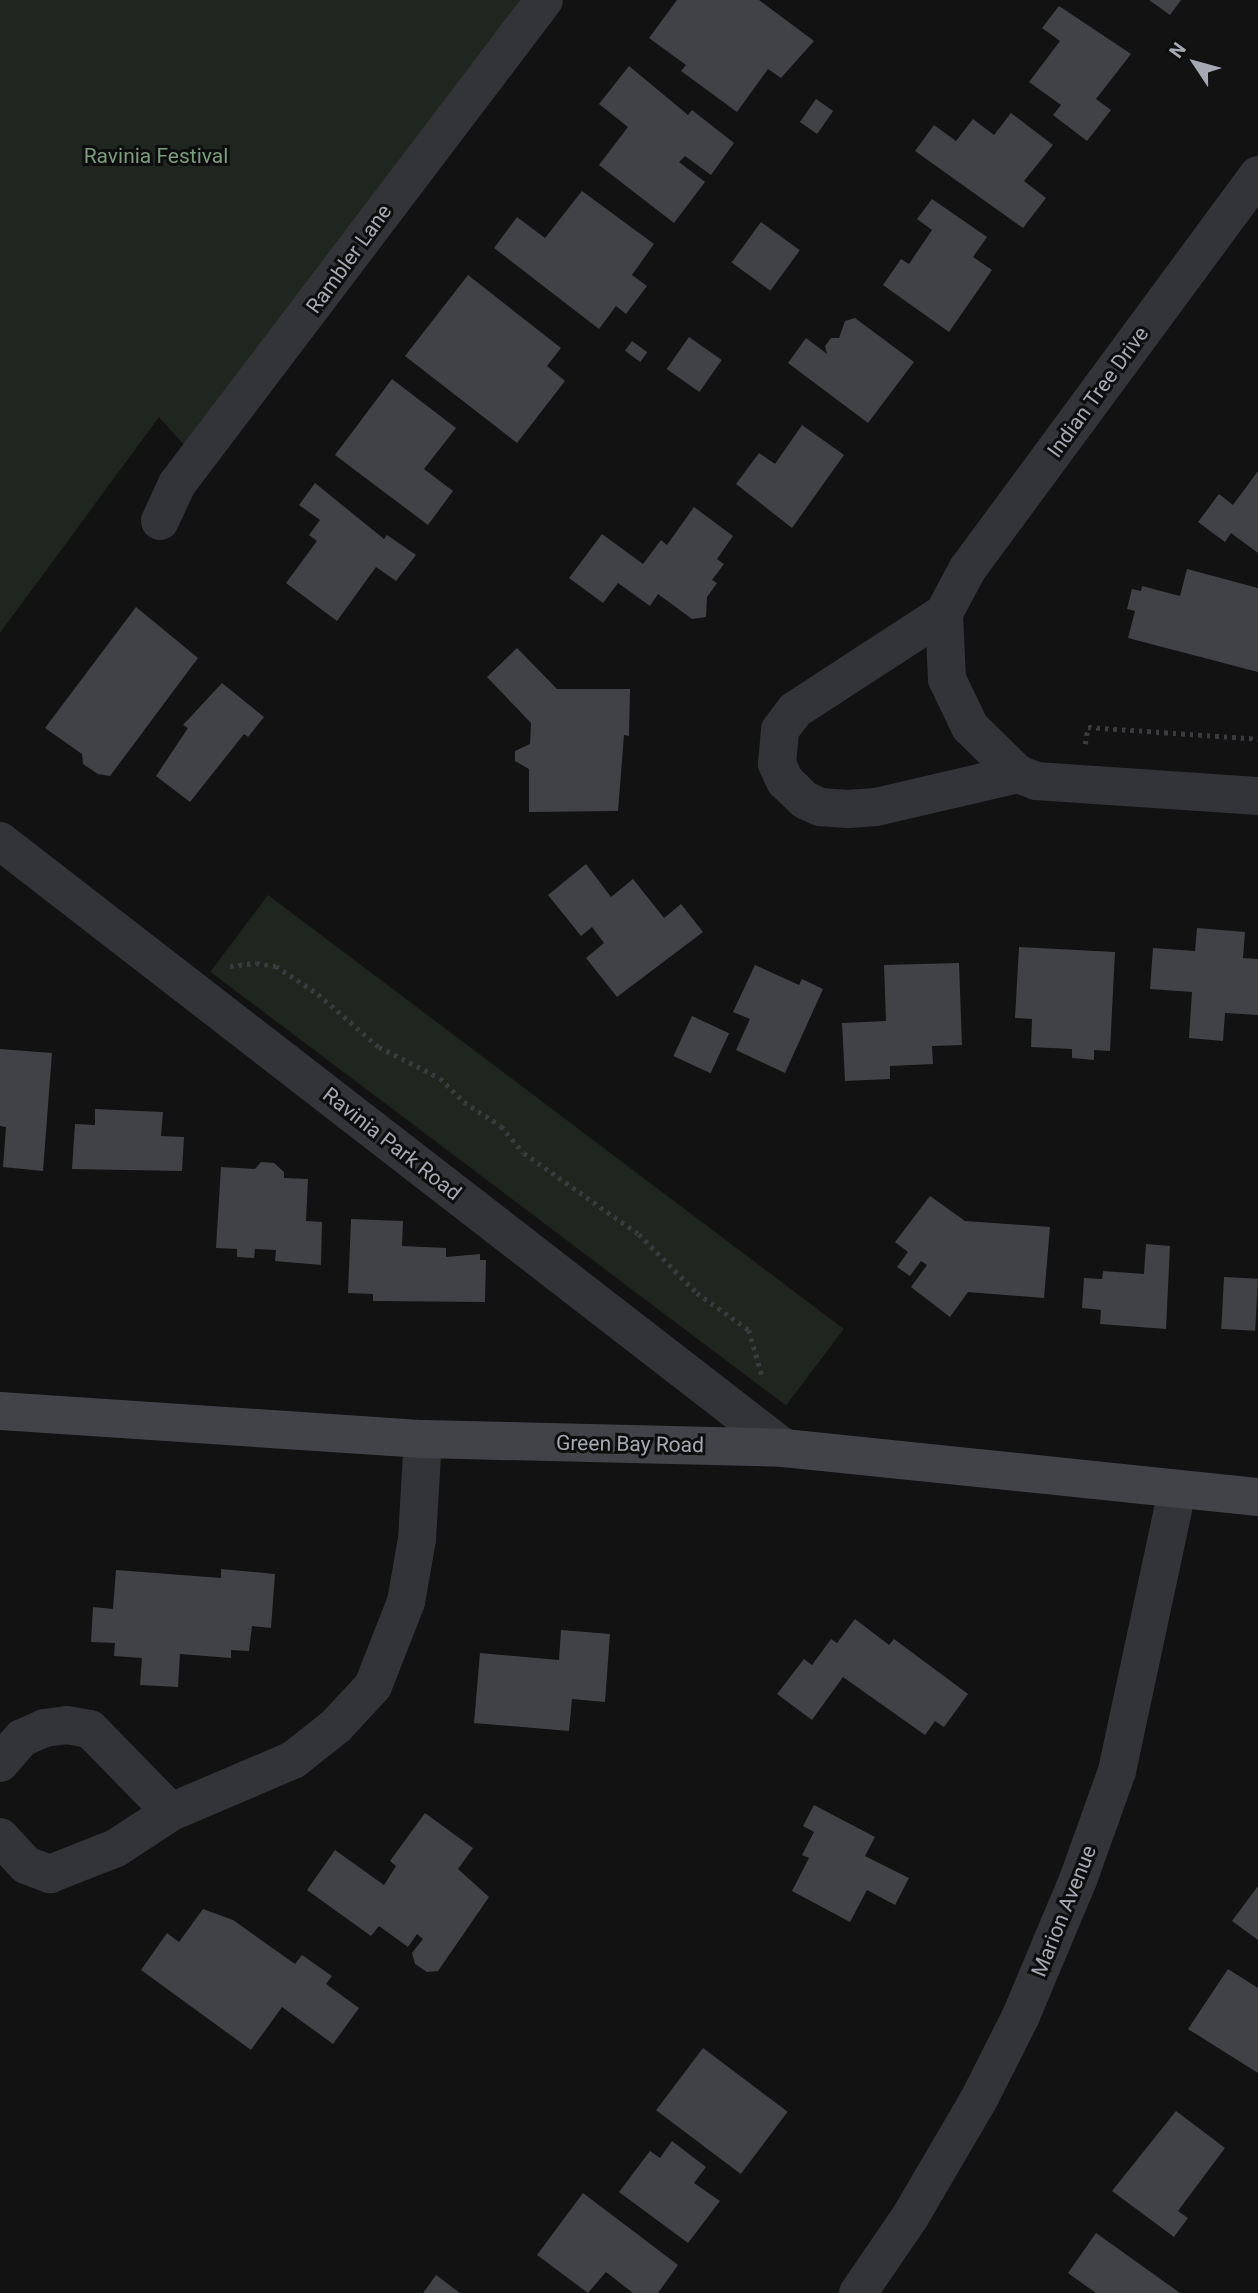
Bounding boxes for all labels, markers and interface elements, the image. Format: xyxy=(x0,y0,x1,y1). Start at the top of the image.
north arrow xyxy=(1160,28,1230,98)
text: N xyxy=(1164,38,1191,63)
park label: Ravinia Festival xyxy=(84,143,228,169)
street label: Rambler Lane xyxy=(301,200,397,318)
street label: Indian Tree Drive xyxy=(1042,322,1154,462)
street label: Ravinia Park Road xyxy=(318,1082,466,1206)
street label: Green Bay Road xyxy=(556,1430,704,1458)
street label: Marion Avenue xyxy=(1026,1842,1102,1980)

